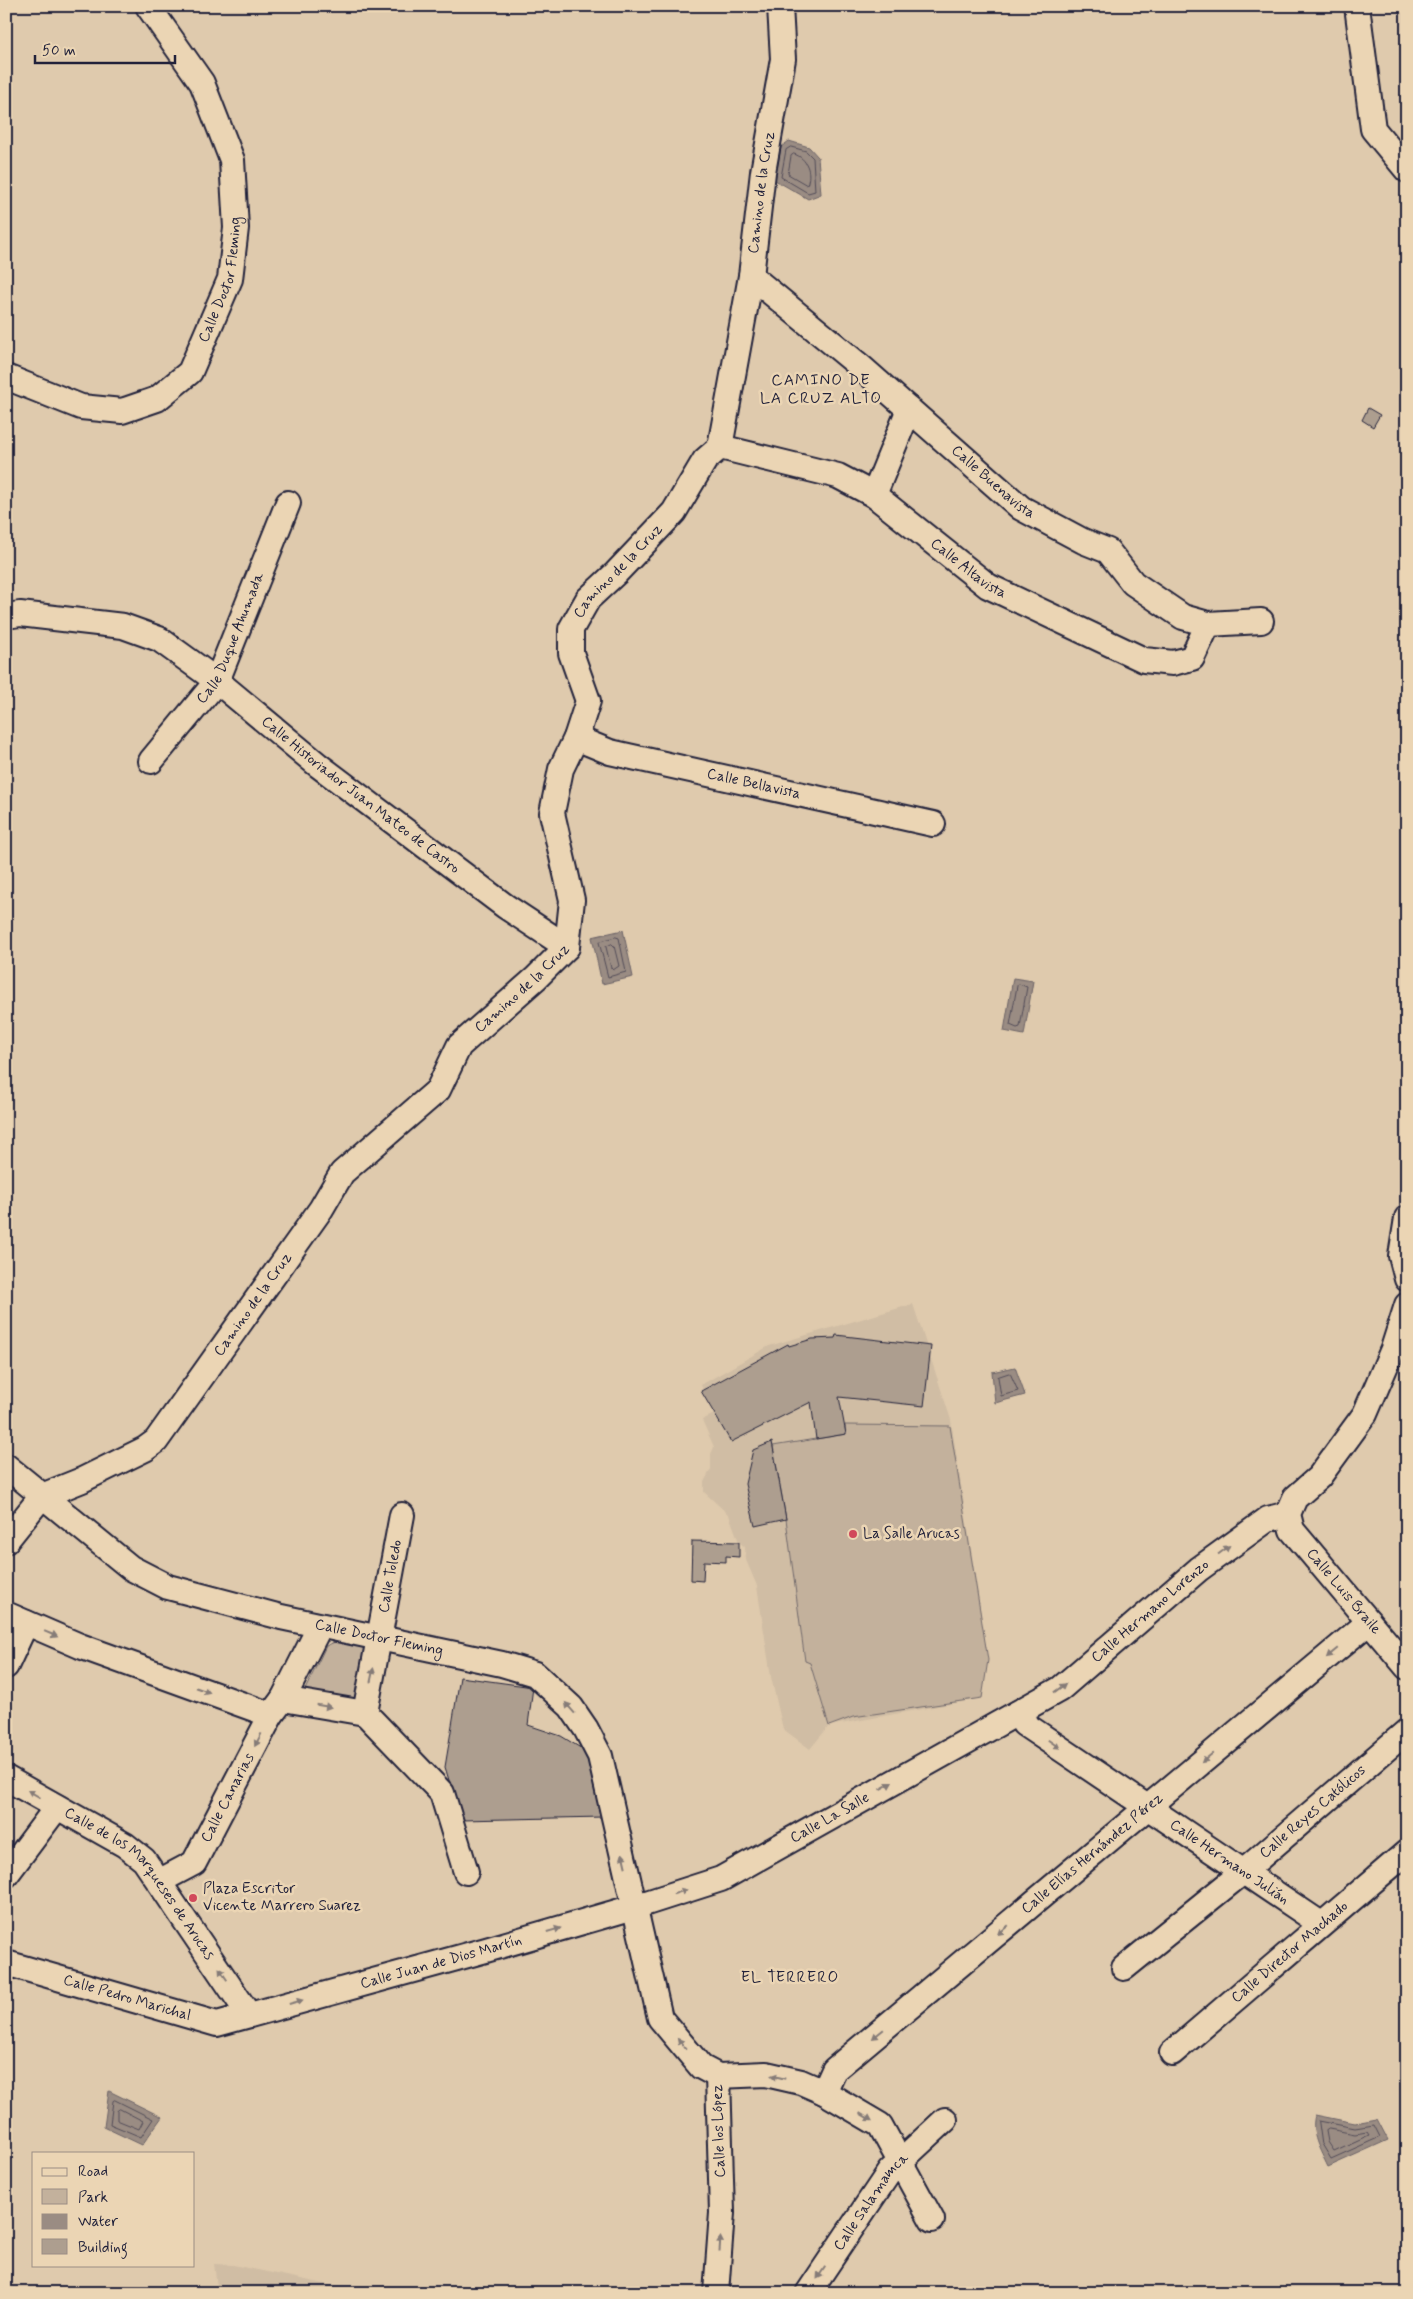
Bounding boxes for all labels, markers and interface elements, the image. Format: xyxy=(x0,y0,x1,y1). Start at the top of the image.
scale bar xyxy=(35,32,175,64)
text: 50 m xyxy=(42,41,76,61)
street label: Camino de la Cruz xyxy=(744,130,780,255)
street label: Calle Doctor Fleming xyxy=(194,216,247,346)
district label: CAMINO DE LA CRUZ ALTO xyxy=(760,370,882,409)
street label: Calle Buenavista xyxy=(947,441,1038,524)
street label: Camino de la Cruz xyxy=(569,520,667,622)
street label: Calle Altavista xyxy=(926,534,1010,603)
street label: Calle Duque Ahumada xyxy=(192,569,270,708)
street label: Calle Historiador Juan Mateo de Castro xyxy=(257,712,464,878)
street label: Calle Bellavista xyxy=(705,764,803,804)
street label: Camino de la Cruz xyxy=(470,940,574,1038)
street label: Camino de la Cruz xyxy=(209,1249,297,1360)
place label: La Salle Arucas xyxy=(863,1524,960,1544)
marker: La Salle Arucas xyxy=(847,1528,859,1540)
street label: Calle Toledo xyxy=(374,1538,407,1615)
street label: Calle Luis Braile xyxy=(1302,1544,1386,1639)
one-way arrow xyxy=(1217,1545,1230,1556)
street label: Calle Hermano Lorenzo xyxy=(1087,1555,1213,1668)
street label: Calle Doctor Fleming xyxy=(313,1614,445,1662)
one-way arrow xyxy=(44,1630,58,1638)
one-way arrow xyxy=(1326,1647,1338,1659)
one-way arrow xyxy=(368,1668,376,1683)
one-way arrow xyxy=(1053,1684,1066,1694)
one-way arrow xyxy=(196,1687,211,1694)
one-way arrow xyxy=(316,1702,332,1710)
one-way arrow xyxy=(565,1702,576,1715)
one-way arrow xyxy=(254,1733,262,1748)
one-way arrow xyxy=(1047,1739,1061,1749)
street label: Calle Canarias xyxy=(196,1749,260,1846)
one-way arrow xyxy=(1201,1752,1214,1763)
street label: Calle Reyes Católicos xyxy=(1255,1760,1370,1863)
one-way arrow xyxy=(880,1782,893,1791)
street label: Calle La Salle xyxy=(787,1788,873,1848)
one-way arrow xyxy=(28,1789,41,1798)
street label: Calle Elías Hernández Pérez xyxy=(1017,1789,1167,1919)
street label: Calle de los Marqueses de Arucas xyxy=(61,1803,219,1964)
street label: Calle Hermano Julián xyxy=(1166,1815,1293,1910)
one-way arrow xyxy=(620,1852,628,1867)
place label: Plaza Escritor Vicente Marrero Suarez xyxy=(203,1879,361,1916)
one-way arrow xyxy=(673,1888,688,1896)
marker: Plaza Escritor Vicente Marrero Suarez xyxy=(187,1892,199,1904)
street label: Calle Director Machado xyxy=(1227,1897,1352,2008)
one-way arrow xyxy=(996,1924,1009,1935)
one-way arrow xyxy=(547,1926,562,1934)
street label: Calle Juan de Dios Martín xyxy=(358,1930,524,1994)
district label: EL TERRERO xyxy=(741,1967,839,1988)
one-way arrow xyxy=(218,1968,228,1981)
street label: Calle Pedro Marichal xyxy=(61,1970,193,2026)
one-way arrow xyxy=(289,1998,304,2006)
one-way arrow xyxy=(872,2029,885,2040)
one-way arrow xyxy=(676,2038,687,2051)
one-way arrow xyxy=(771,2073,786,2081)
street label: Calle los López xyxy=(707,2084,731,2178)
one-way arrow xyxy=(860,2112,873,2121)
street label: Calle Salamamca xyxy=(829,2148,914,2255)
legend xyxy=(32,2152,195,2266)
text: Road xyxy=(78,2162,108,2182)
text: Park xyxy=(78,2188,108,2208)
text: Water xyxy=(78,2212,118,2232)
one-way arrow xyxy=(716,2236,724,2252)
text: Building xyxy=(78,2238,128,2259)
one-way arrow xyxy=(817,2266,826,2279)

